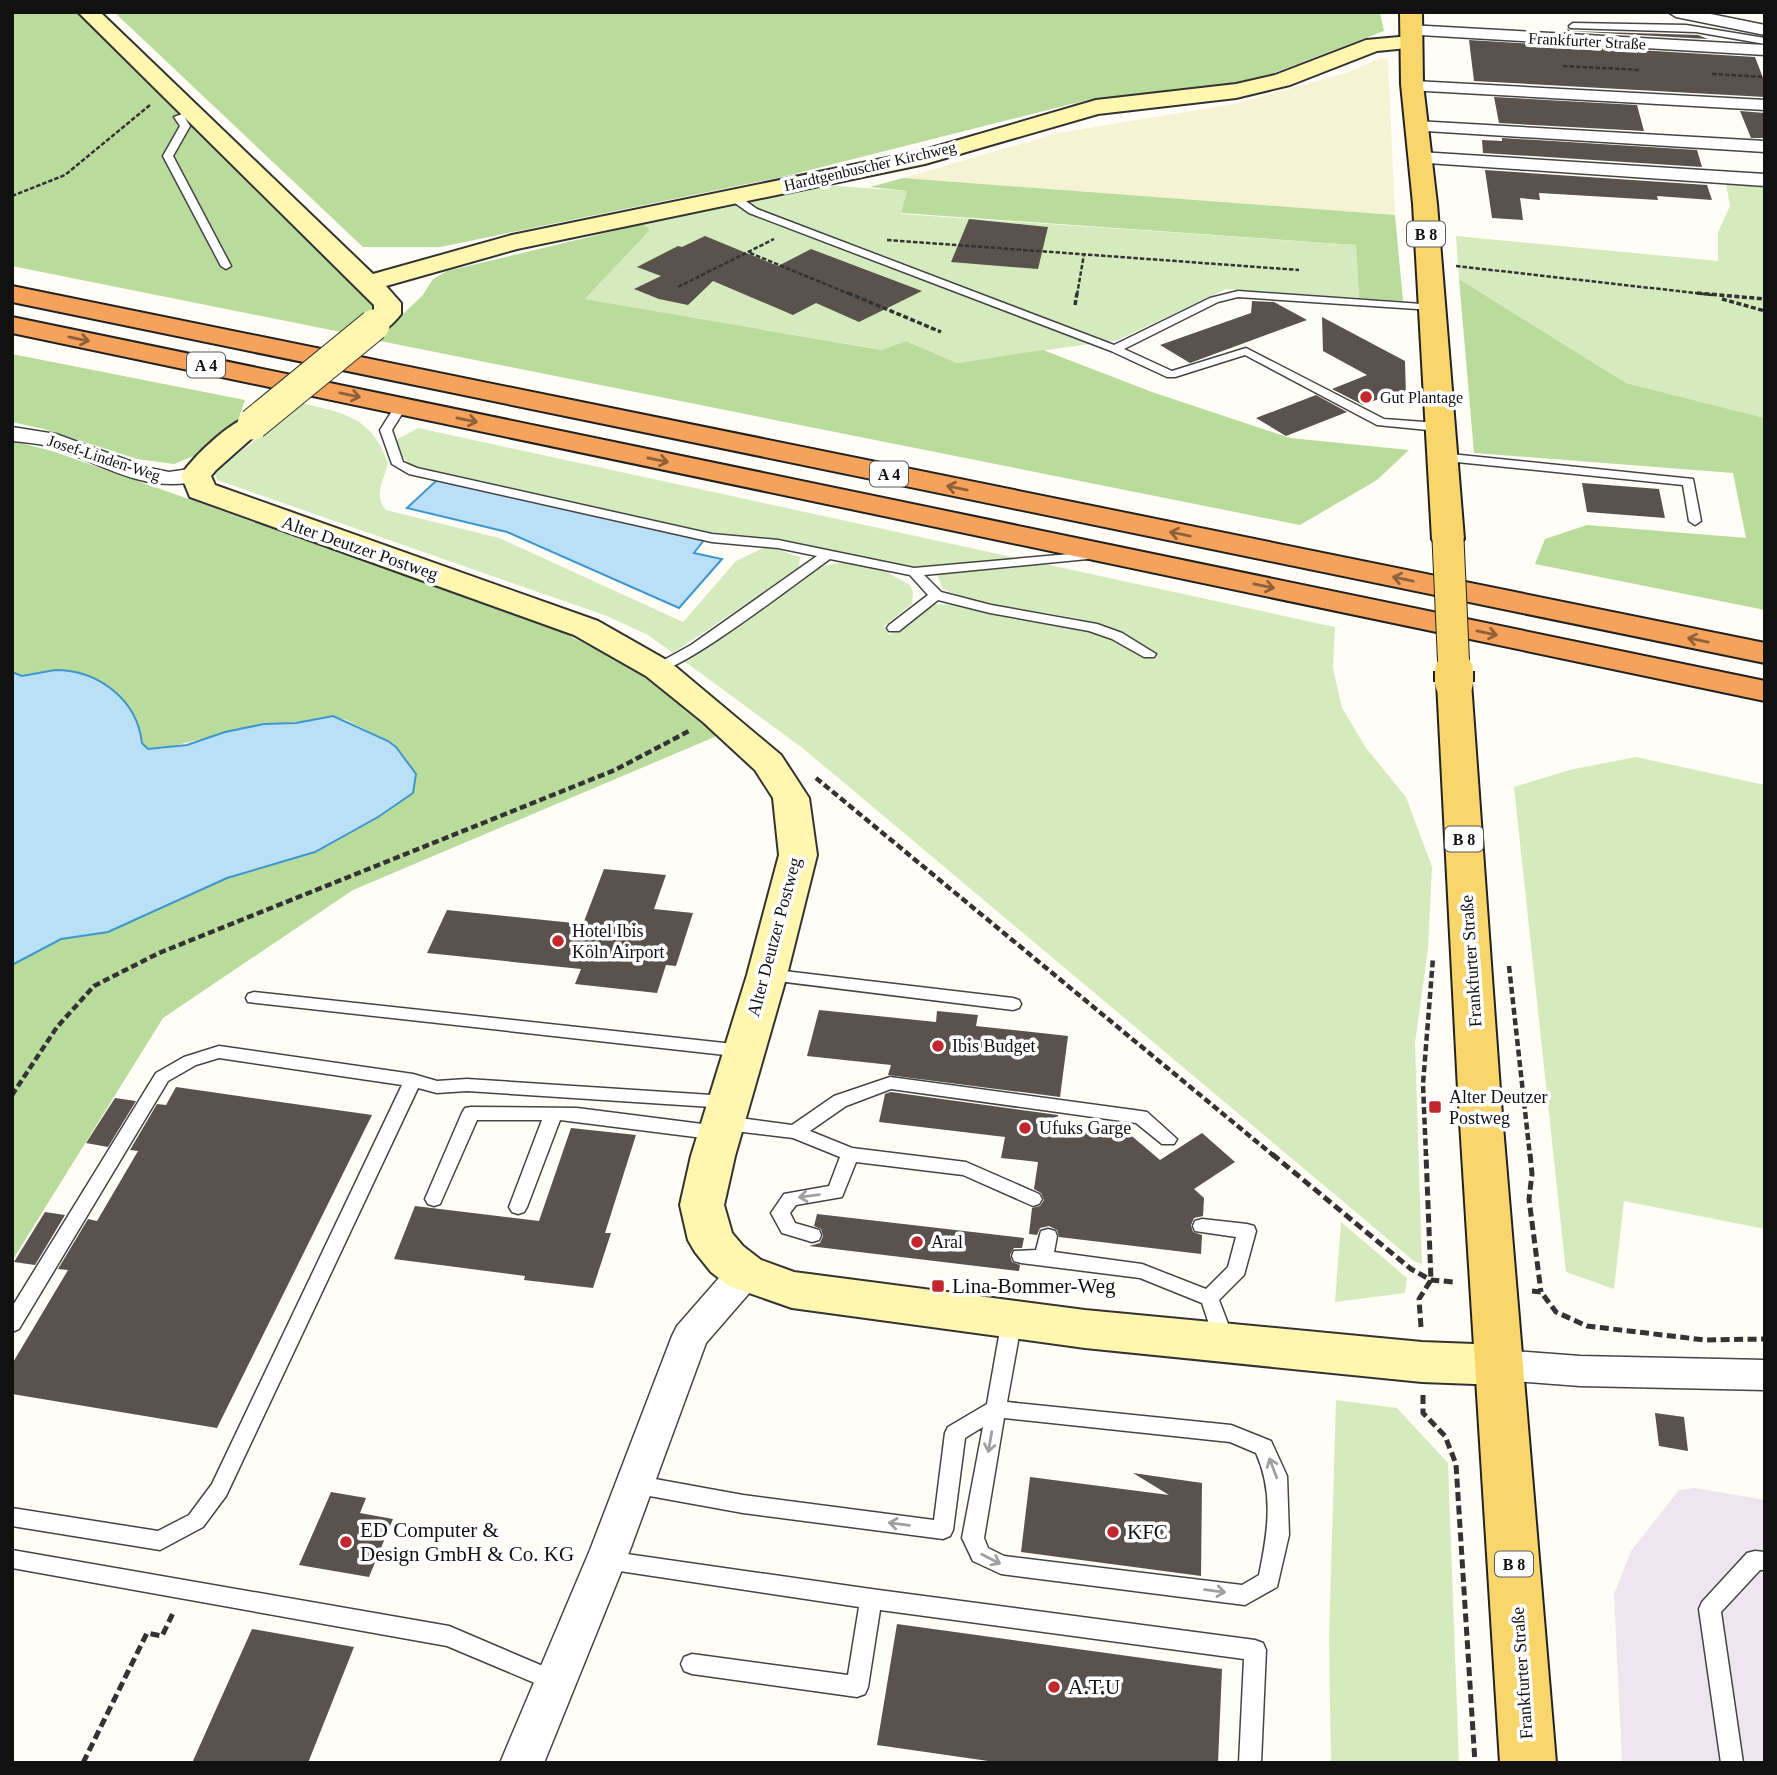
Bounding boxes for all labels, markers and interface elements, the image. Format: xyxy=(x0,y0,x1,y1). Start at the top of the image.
street label: Frankfurter Straße xyxy=(1528,29,1646,53)
street label: Hardtgenbuscher Kirchweg xyxy=(782,138,958,195)
road number: B 8 xyxy=(1407,222,1445,246)
one-way arrow xyxy=(67,332,90,346)
road number: A 4 xyxy=(187,352,225,378)
one-way arrow xyxy=(338,389,361,403)
marker: Gut Plantage xyxy=(1358,389,1374,405)
place label: Gut Plantage xyxy=(1380,389,1463,407)
one-way arrow xyxy=(455,414,478,427)
street label: Josef-Linden-Weg xyxy=(45,432,163,485)
one-way arrow xyxy=(646,453,669,467)
road number: A 4 xyxy=(870,461,908,486)
one-way arrow xyxy=(946,481,969,494)
street label: Alter Deutzer Postweg xyxy=(279,512,441,584)
one-way arrow xyxy=(1169,526,1192,540)
one-way arrow xyxy=(1392,572,1415,586)
one-way arrow xyxy=(1252,580,1275,594)
one-way arrow xyxy=(1475,627,1498,641)
one-way arrow xyxy=(1687,632,1710,646)
road number: B 8 xyxy=(1445,826,1483,852)
street label: Alter Deutzer Postweg xyxy=(743,855,805,1019)
street label: Frankfurter Straße xyxy=(1456,894,1486,1028)
place label: Hotel Ibis Köln Airport xyxy=(572,921,665,962)
marker: Hotel Ibis Köln Airport xyxy=(550,933,566,949)
place label: Ibis Budget xyxy=(952,1036,1036,1056)
marker: Ibis Budget xyxy=(930,1038,946,1054)
place label: Alter Deutzer Postweg xyxy=(1449,1087,1547,1128)
marker: Alter Deutzer Postweg xyxy=(1427,1099,1443,1115)
place label: Ufuks Garge xyxy=(1039,1118,1131,1138)
marker: Ufuks Garge xyxy=(1017,1120,1033,1136)
one-way arrow xyxy=(799,1190,821,1203)
place label: Aral xyxy=(931,1232,963,1252)
marker: Aral xyxy=(909,1234,925,1250)
place label: Lina-Bommer-Weg xyxy=(952,1274,1116,1298)
marker: Lina-Bommer-Weg xyxy=(930,1278,946,1294)
one-way arrow xyxy=(982,1430,996,1453)
one-way arrow xyxy=(1265,1458,1278,1480)
one-way arrow xyxy=(888,1517,910,1530)
place label: ED Computer & Design GmbH & Co. KG xyxy=(360,1518,574,1566)
place label: KFC xyxy=(1127,1520,1168,1544)
marker: KFC xyxy=(1105,1524,1121,1540)
marker: ED Computer & Design GmbH & Co. KG xyxy=(338,1534,354,1550)
road number: B 8 xyxy=(1495,1552,1533,1576)
one-way arrow xyxy=(980,1553,1001,1567)
one-way arrow xyxy=(1204,1585,1226,1598)
street label: Frankfurter Straße xyxy=(1507,1606,1537,1740)
place label: A.T.U xyxy=(1068,1675,1120,1699)
marker: A.T.U xyxy=(1046,1679,1062,1695)

